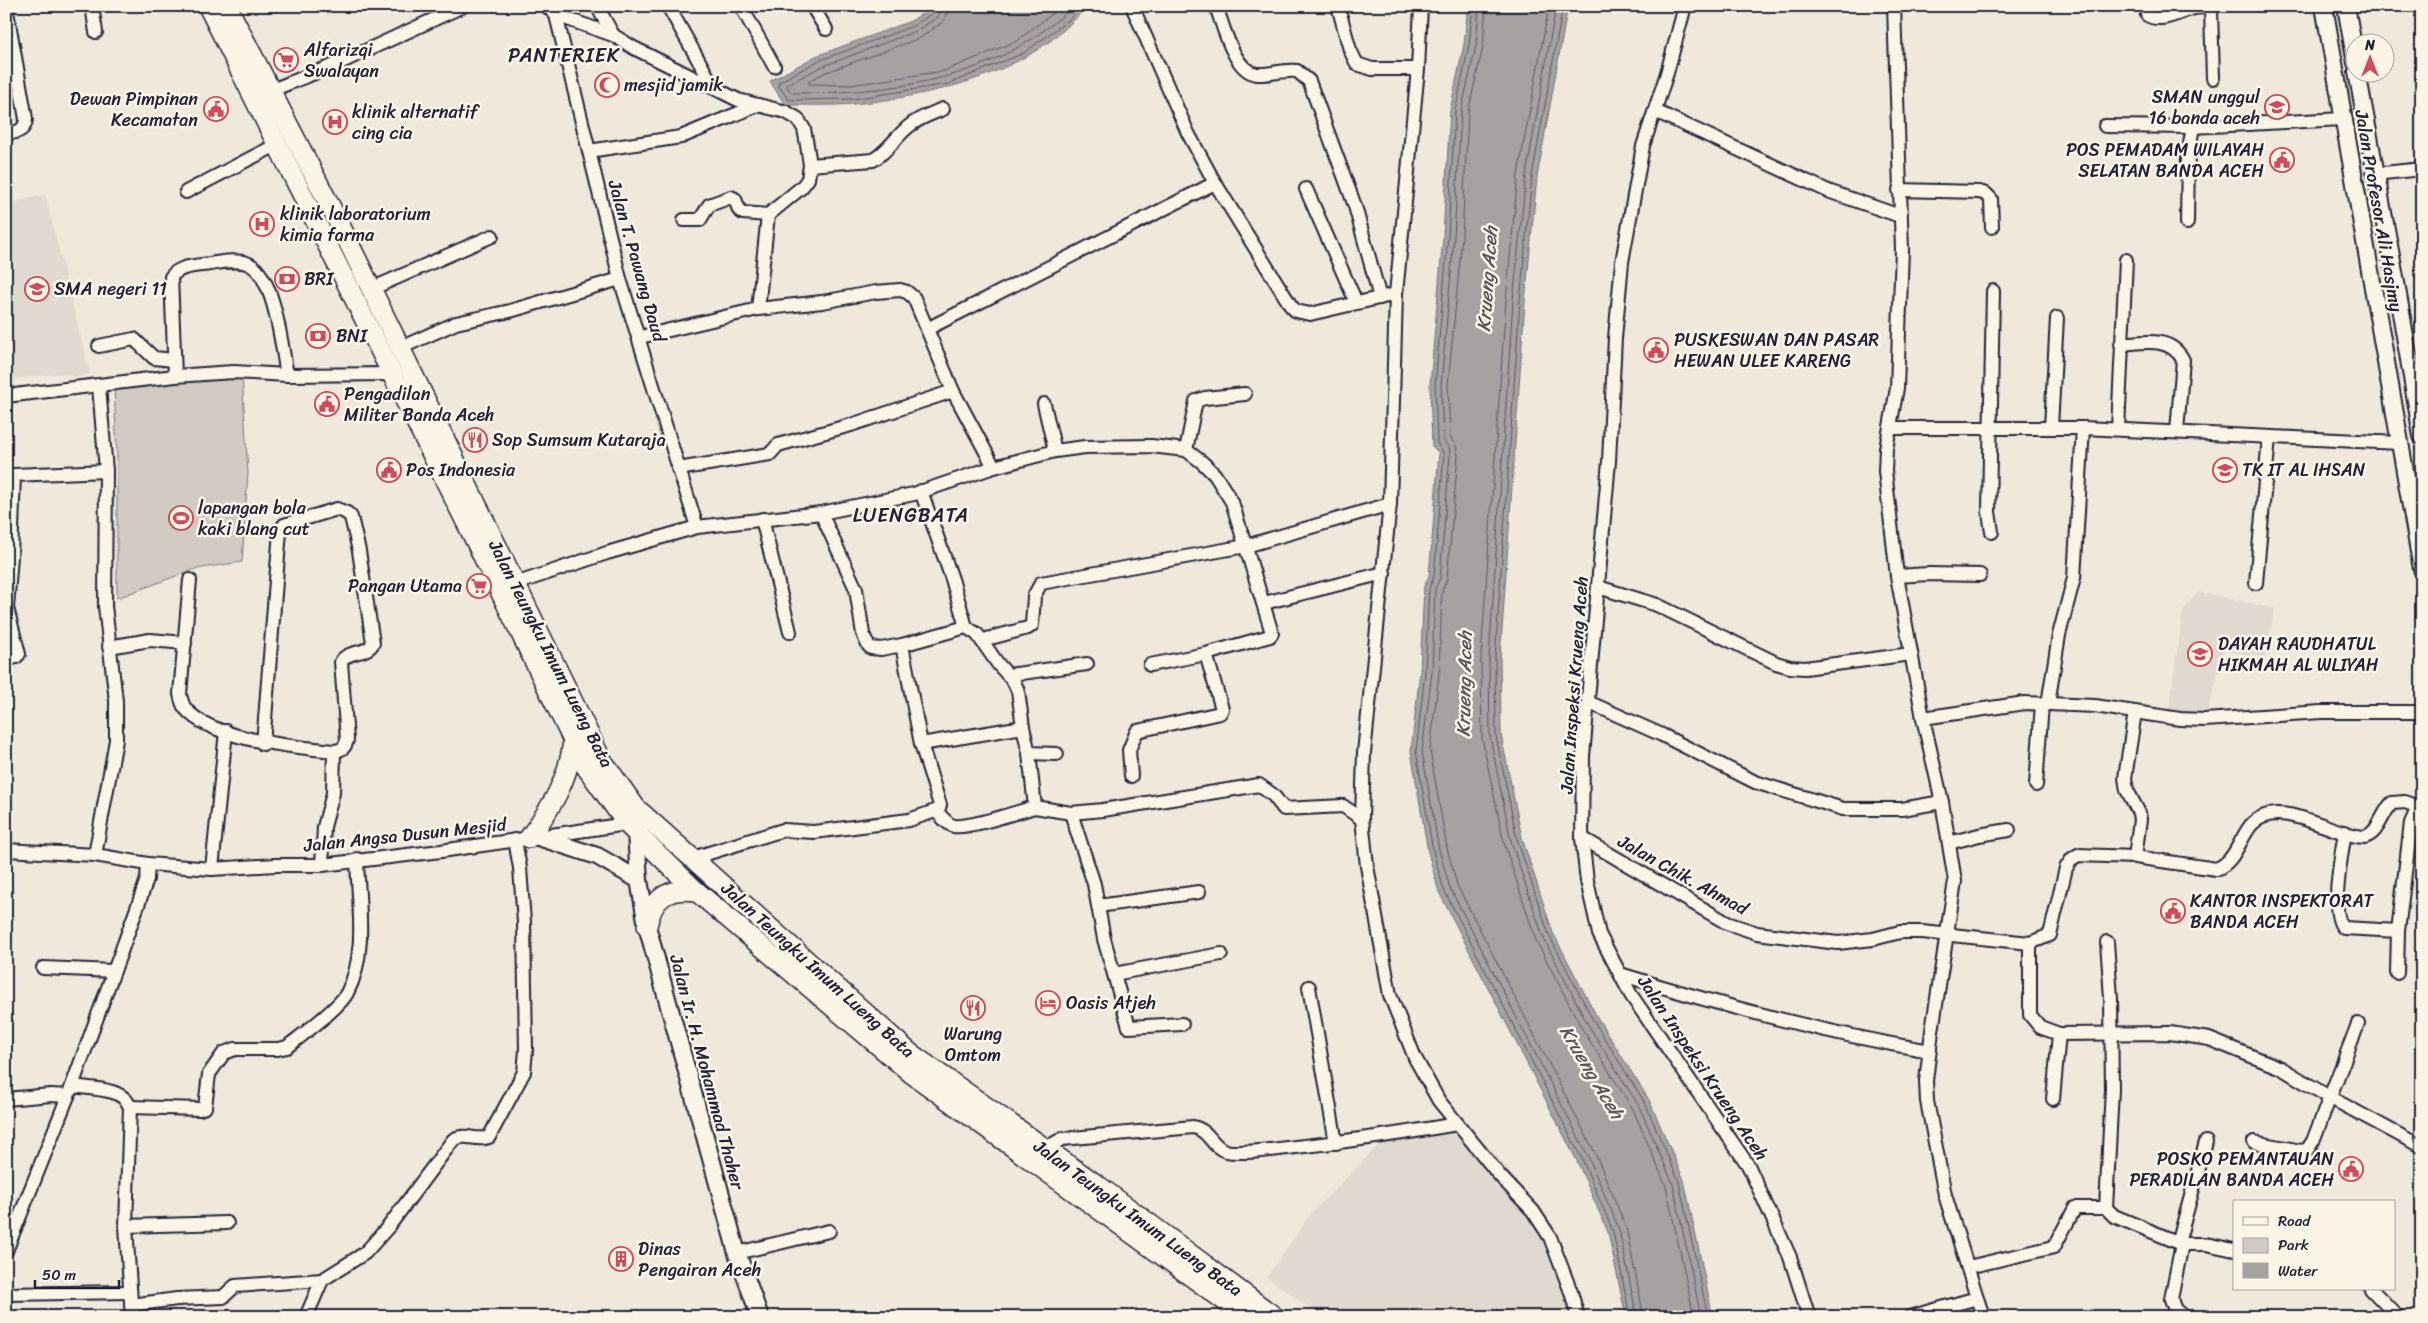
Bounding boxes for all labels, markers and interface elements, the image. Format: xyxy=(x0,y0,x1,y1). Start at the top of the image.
north arrow xyxy=(2346,32,2396,82)
text: N xyxy=(2364,33,2375,58)
place label: Alfarizqi Swalayan xyxy=(303,34,379,87)
district label: PANTERIEK xyxy=(508,38,621,73)
supermarket icon: Alfarizqi Swalayan xyxy=(273,47,299,73)
place label: mesjid jamik xyxy=(624,69,723,101)
mosque icon: mesjid jamik xyxy=(594,72,620,98)
place label: SMAN unggul 16 banda aceh xyxy=(2149,81,2261,134)
place label: Dewan Pimpinan Kecamatan xyxy=(70,83,198,136)
school or university icon: SMAN unggul 16 banda aceh xyxy=(2264,94,2290,120)
public building icon: Dewan Pimpinan Kecamatan xyxy=(203,96,229,122)
place label: klinik alternatif cing cia xyxy=(352,96,481,149)
street label: Jalan Profesor Ali Hasjmy xyxy=(2345,106,2413,315)
hospital icon: klinik alternatif cing cia xyxy=(322,109,348,135)
place label: POS PEMADAM WILAYAH SELATAN BANDA ACEH xyxy=(2066,134,2264,187)
public building icon: POS PEMADAM WILAYAH SELATAN BANDA ACEH xyxy=(2269,147,2295,173)
street label: Jalan T. Pawang Daud xyxy=(598,175,676,347)
place label: klinik laboratorium kimia farma xyxy=(280,198,431,251)
hospital icon: klinik laboratorium kimia farma xyxy=(249,211,275,237)
water label: Krueng Aceh xyxy=(1467,223,1507,333)
place label: BRI xyxy=(304,263,335,295)
bank icon: BRI xyxy=(274,266,300,292)
place label: SMA negeri 11 xyxy=(54,273,167,305)
school or university icon: SMA negeri 11 xyxy=(24,276,50,302)
place label: BNI xyxy=(336,320,369,352)
bank icon: BNI xyxy=(305,323,331,349)
place label: PUSKESWAN DAN PASAR HEWAN ULEE KARENG xyxy=(1674,324,1879,377)
public building icon: PUSKESWAN DAN PASAR HEWAN ULEE KARENG xyxy=(1643,337,1669,363)
place label: Pengadilan Militer Banda Aceh xyxy=(344,378,495,431)
public building icon: Pengadilan Militer Banda Aceh xyxy=(314,391,340,417)
place label: Sop Sumsum Kutaraja xyxy=(492,424,666,456)
restaurant icon: Sop Sumsum Kutaraja xyxy=(462,427,488,453)
place label: Pos Indonesia xyxy=(406,454,516,486)
place label: TK IT AL IHSAN xyxy=(2242,454,2366,486)
public building icon: Pos Indonesia xyxy=(376,457,402,483)
school or university icon: TK IT AL IHSAN xyxy=(2212,457,2238,483)
place label: lapangan bola kaki blang cut xyxy=(198,492,310,545)
district label: LUENGBATA xyxy=(853,498,969,533)
sports icon: lapangan bola kaki blang cut xyxy=(168,505,194,531)
street label: Jalan Teungku Imum Lueng Bata xyxy=(479,533,623,774)
place label: Pangan Utama xyxy=(348,570,462,602)
supermarket icon: Pangan Utama xyxy=(466,573,492,599)
street label: Jalan Inspeksi Krueng Aceh xyxy=(1550,575,1598,796)
place label: DAYAH RAUDHATUL HIKMAH AL WLIYAH xyxy=(2218,628,2379,681)
water label: Krueng Aceh xyxy=(1447,629,1481,737)
school or university icon: DAYAH RAUDHATUL HIKMAH AL WLIYAH xyxy=(2187,641,2213,667)
street label: Jalan Angsa Dusun Mesjid xyxy=(301,808,509,862)
street label: Jalan Chik. Ahmad xyxy=(1611,825,1755,925)
street label: Jalan Teungku Imum Lueng Bata xyxy=(713,873,922,1066)
place label: KANTOR INSPEKTORAT BANDA ACEH xyxy=(2190,885,2375,938)
public building icon: KANTOR INSPEKTORAT BANDA ACEH xyxy=(2160,898,2186,924)
street label: Jalan Ir. H. Mohammad Thaher xyxy=(660,950,754,1195)
street label: Jalan Inspeksi Krueng Aceh xyxy=(1628,968,1777,1167)
place label: Oasis Atjeh xyxy=(1066,987,1156,1019)
hotel icon: Oasis Atjeh xyxy=(1035,990,1061,1016)
restaurant icon: Warung Omtom xyxy=(960,995,986,1021)
place label: Warung Omtom xyxy=(944,1018,1002,1071)
water label: Krueng Aceh xyxy=(1551,1018,1634,1127)
street label: Jalan Teungku Imum Lueng Bata xyxy=(1026,1130,1249,1305)
place label: POSKO PEMANTAUAN PERADILAN BANDA ACEH xyxy=(2129,1143,2334,1196)
public building icon: POSKO PEMANTAUAN PERADILAN BANDA ACEH xyxy=(2338,1156,2364,1182)
legend xyxy=(2233,1200,2396,1290)
text: Road xyxy=(2278,1208,2311,1234)
text: Park xyxy=(2278,1232,2309,1258)
place label: Dinas Pengairan Aceh xyxy=(638,1233,761,1286)
building icon: Dinas Pengairan Aceh xyxy=(608,1246,634,1272)
scale bar xyxy=(35,1258,119,1290)
text: Water xyxy=(2278,1258,2318,1284)
text: 50 m xyxy=(42,1262,77,1288)

